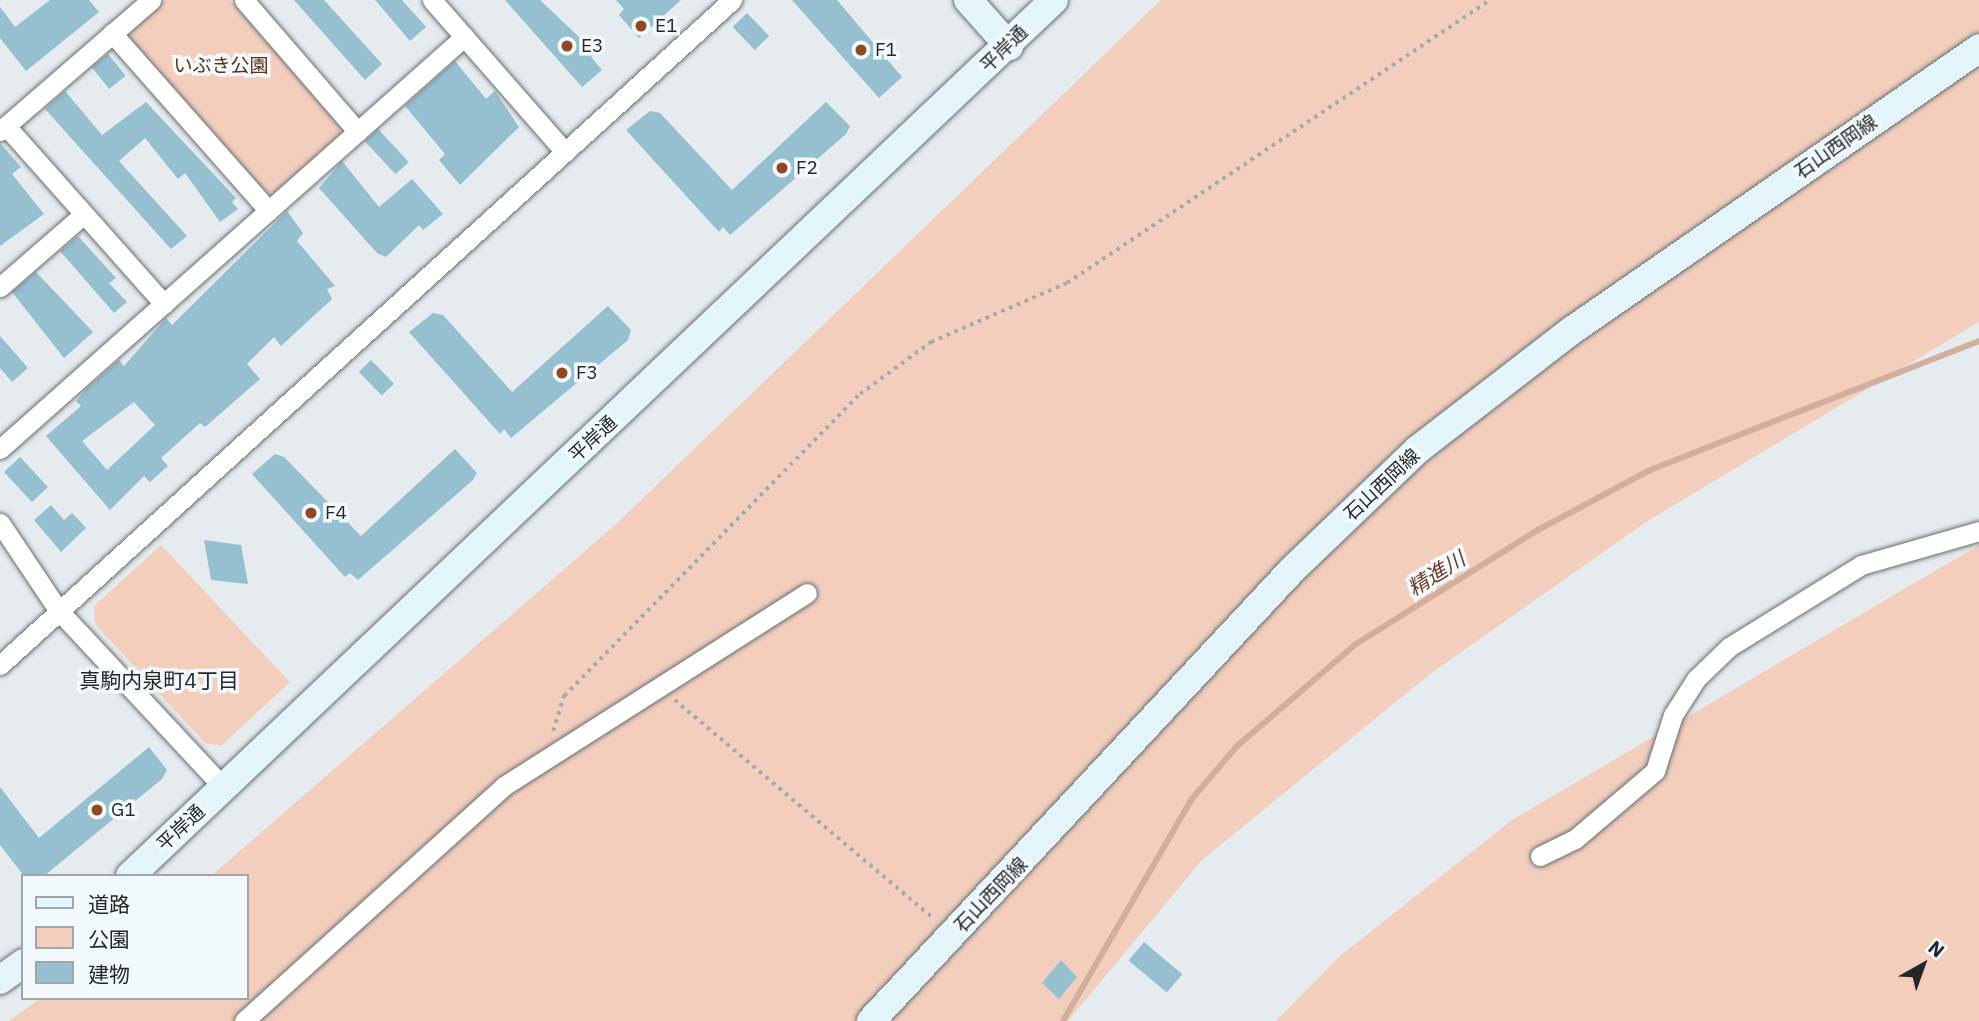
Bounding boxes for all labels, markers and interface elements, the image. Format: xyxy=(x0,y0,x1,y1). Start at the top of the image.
place label: E1 xyxy=(655,15,677,37)
marker: E1 xyxy=(633,18,649,34)
street label: 平岸通 xyxy=(976,21,1032,77)
place label: E3 xyxy=(581,35,603,57)
marker: E3 xyxy=(559,38,575,54)
place label: F1 xyxy=(875,39,897,61)
marker: F1 xyxy=(853,42,869,58)
park label: いぶき公園 xyxy=(174,55,268,77)
street label: 石山西岡線 xyxy=(1791,110,1881,184)
place label: F2 xyxy=(796,157,818,179)
marker: F2 xyxy=(774,160,790,176)
place label: F3 xyxy=(576,362,598,384)
marker: F3 xyxy=(554,365,570,381)
street label: 平岸通 xyxy=(564,411,622,467)
street label: 石山西岡線 xyxy=(1339,444,1425,526)
place label: F4 xyxy=(325,502,347,524)
marker: F4 xyxy=(303,505,319,521)
water label: 精進川 xyxy=(1403,546,1469,600)
district label: 真駒内泉町4丁目 xyxy=(79,667,239,693)
place label: G1 xyxy=(111,799,136,821)
street label: 平岸通 xyxy=(152,800,210,856)
marker: G1 xyxy=(89,802,105,818)
street label: 石山西岡線 xyxy=(950,853,1032,937)
legend xyxy=(21,874,248,1000)
text: 道路 xyxy=(88,890,130,918)
text: 公園 xyxy=(88,925,130,953)
north arrow xyxy=(1888,930,1958,1000)
text: N xyxy=(1924,935,1949,963)
text: 建物 xyxy=(88,960,130,988)

